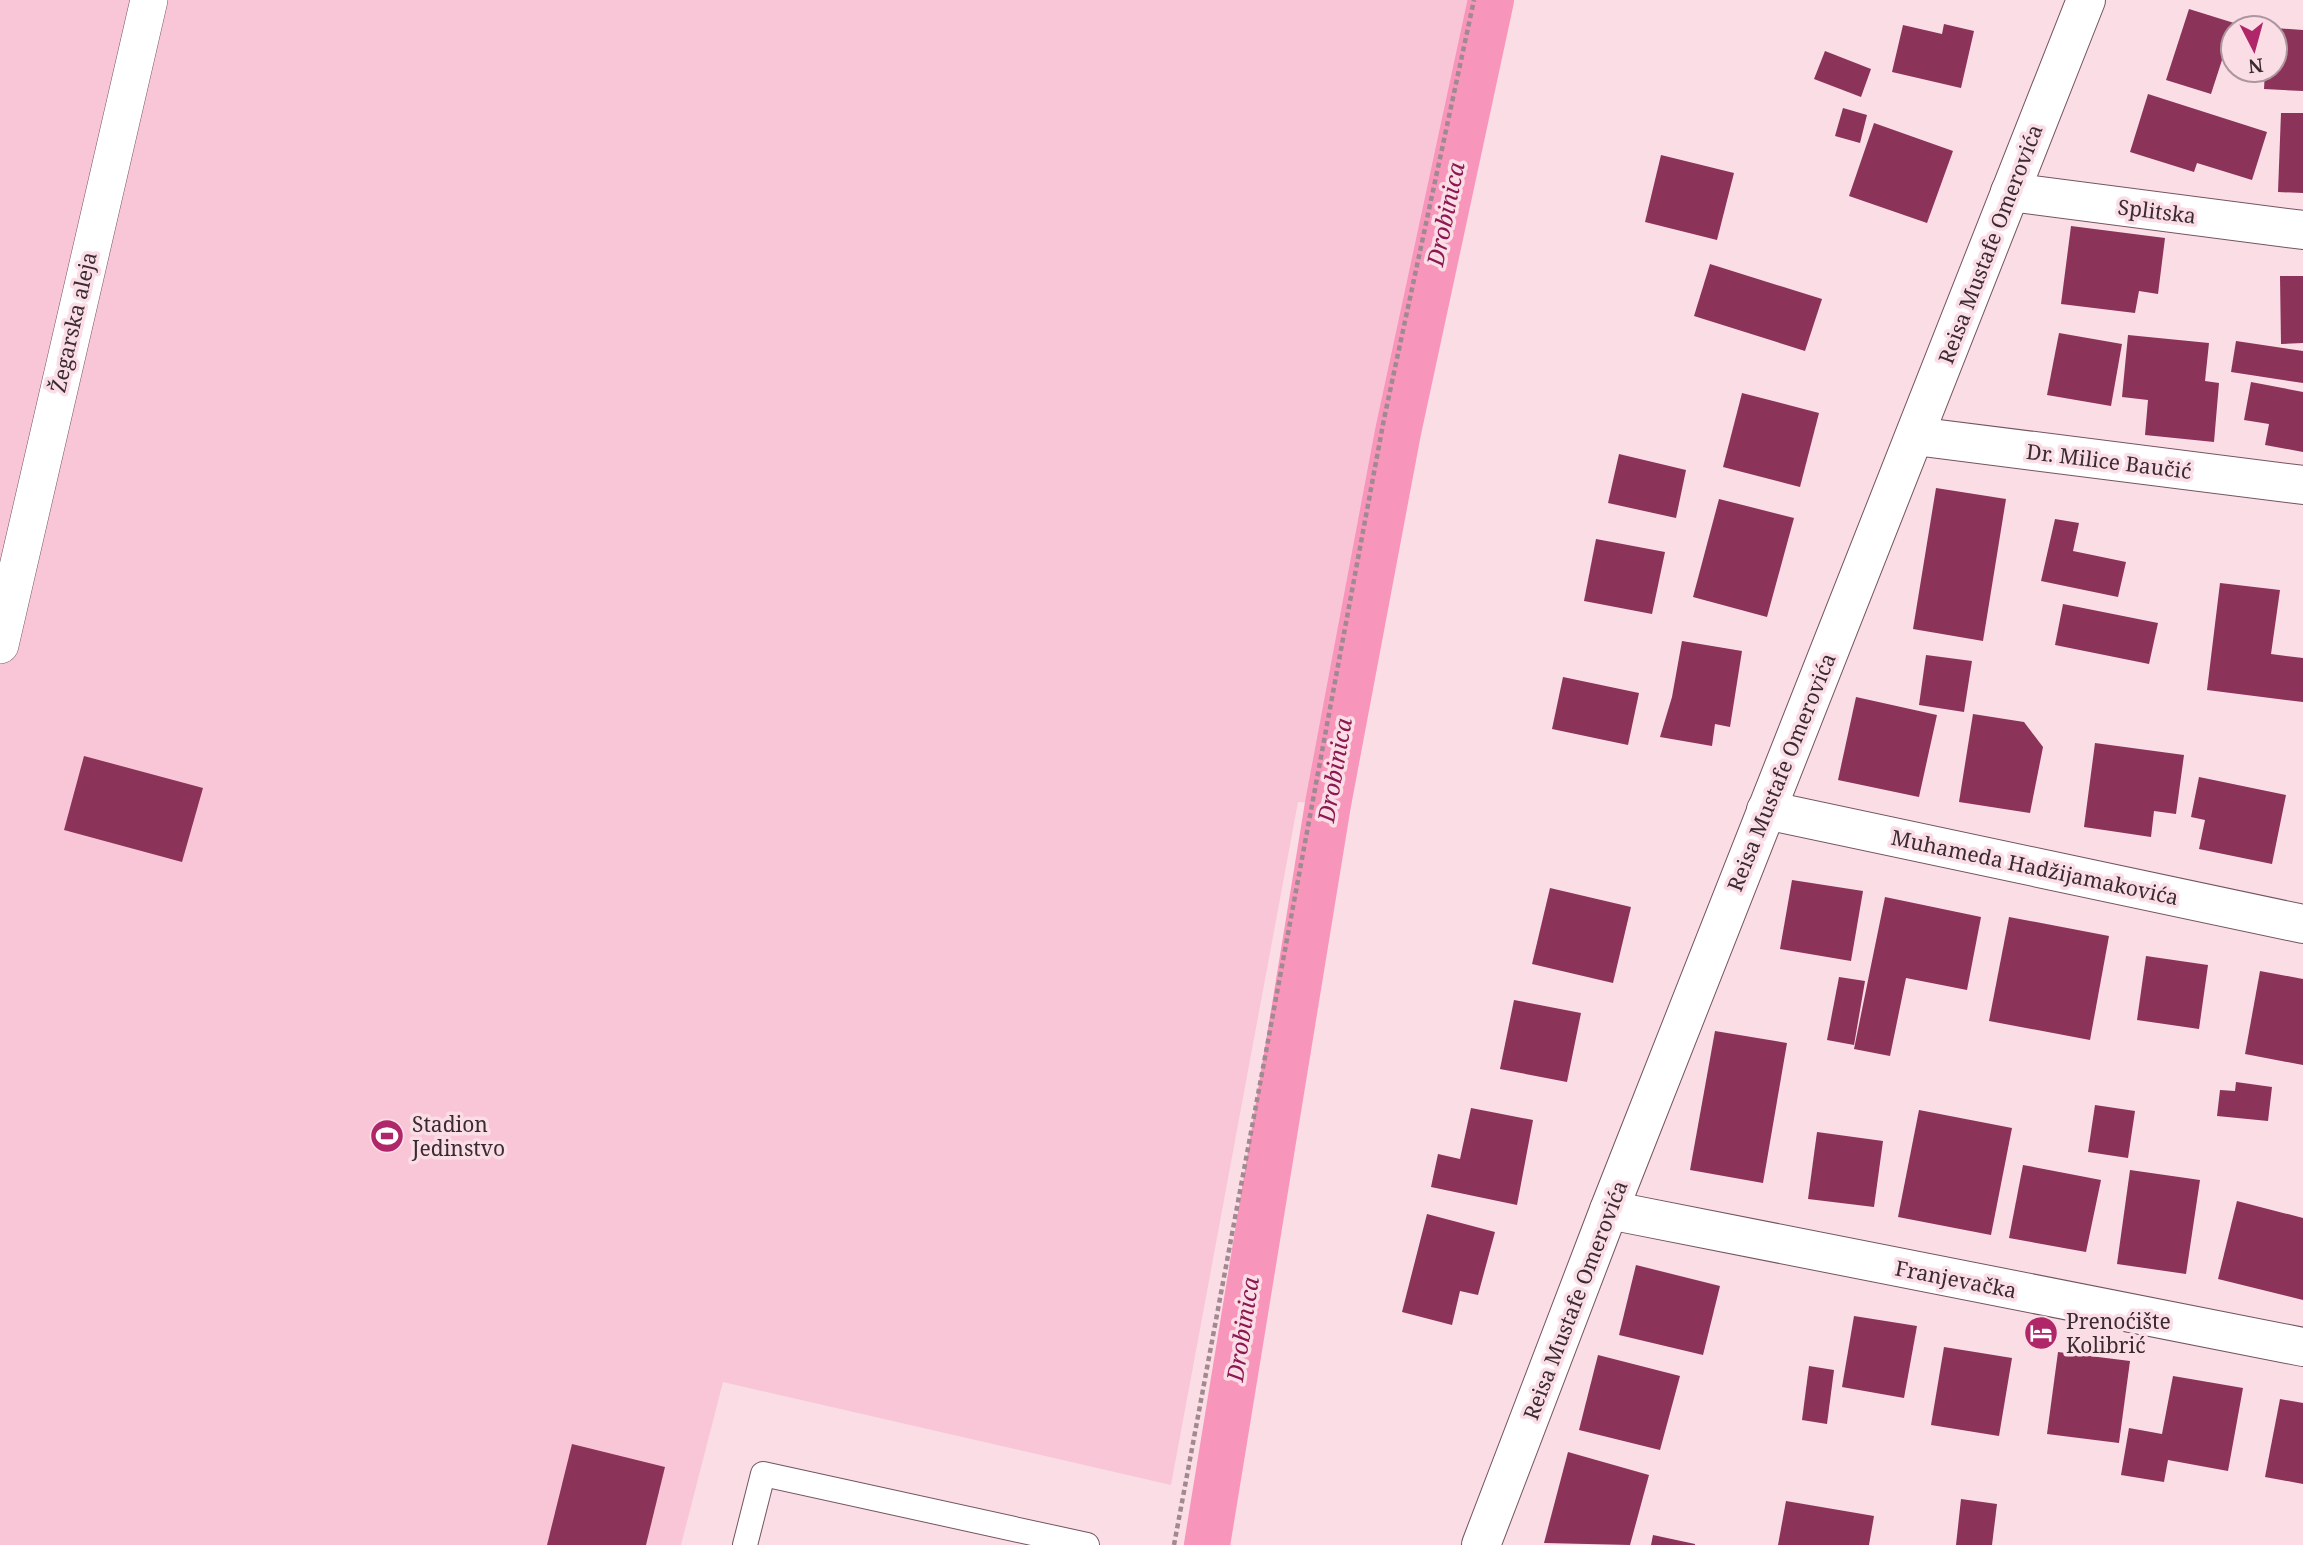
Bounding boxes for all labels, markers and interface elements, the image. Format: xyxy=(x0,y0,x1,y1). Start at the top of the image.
north arrow xyxy=(2219,14,2289,84)
text: N xyxy=(2247,52,2265,80)
street label: Reisa Mustafe Omerovića xyxy=(1931,120,2049,368)
water label: Drobinica xyxy=(1418,158,1472,270)
street label: Splitska xyxy=(2116,192,2198,230)
street label: Žegarska aleja xyxy=(43,249,103,395)
street label: Dr. Milice Baučić xyxy=(2025,437,2193,485)
street label: Reisa Mustafe Omerovića xyxy=(1720,649,1842,895)
water label: Drobinica xyxy=(1309,715,1359,826)
street label: Muhameda Hadžijamakovića xyxy=(1889,823,2181,911)
place label: Stadion Jedinstvo xyxy=(411,1110,505,1162)
sports icon: Stadion Jedinstvo xyxy=(368,1117,406,1155)
street label: Reisa Mustafe Omerovića xyxy=(1516,1176,1634,1424)
street label: Franjevačka xyxy=(1893,1254,2019,1304)
water label: Drobinica xyxy=(1218,1274,1266,1385)
place label: Prenoćište Kolibrić xyxy=(2066,1307,2171,1359)
hotel icon: Prenoćište Kolibrić xyxy=(2022,1314,2060,1352)

